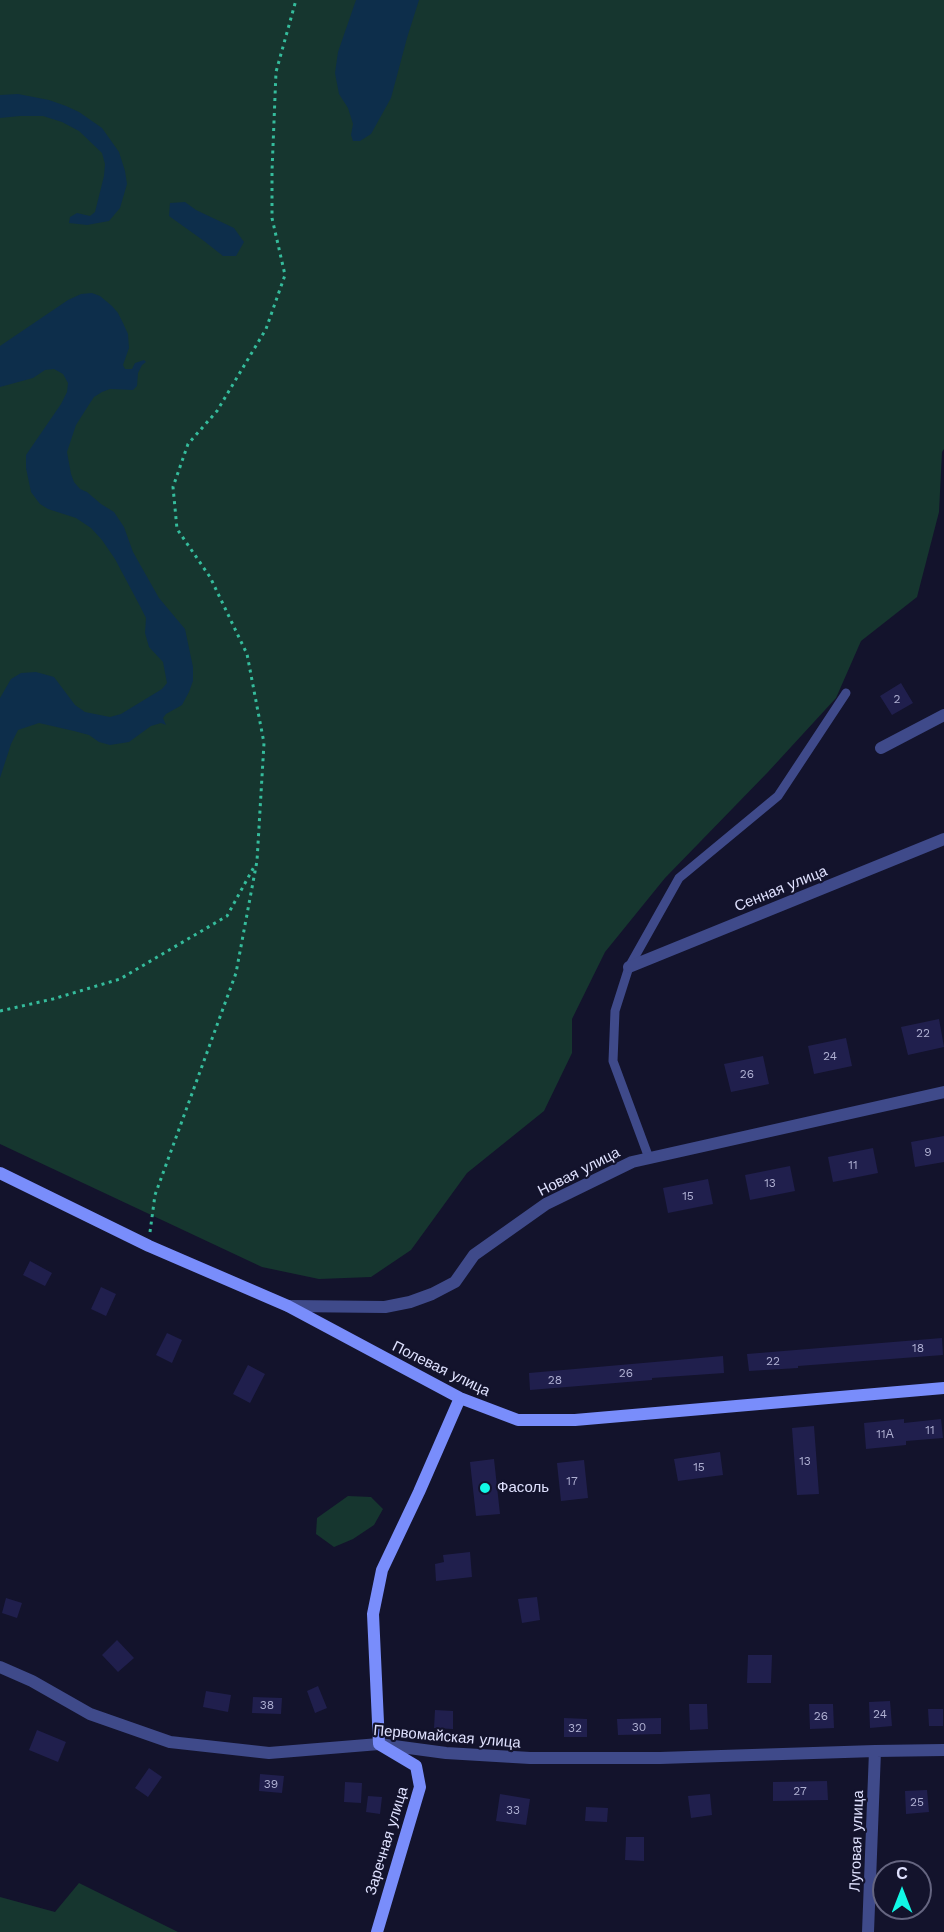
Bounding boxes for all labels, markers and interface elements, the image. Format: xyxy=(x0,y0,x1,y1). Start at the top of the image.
house number: 2 xyxy=(894,692,900,706)
street label: Сенная улица xyxy=(732,862,830,916)
house number: 22 xyxy=(916,1026,930,1040)
house number: 24 xyxy=(823,1049,837,1063)
house number: 26 xyxy=(740,1067,754,1081)
street label: Новая улица xyxy=(535,1144,623,1200)
house number: 9 xyxy=(924,1145,932,1159)
house number: 11 xyxy=(848,1158,858,1172)
house number: 13 xyxy=(764,1176,776,1190)
house number: 15 xyxy=(682,1189,694,1203)
street label: Полевая улица xyxy=(389,1338,493,1400)
house number: 18 xyxy=(912,1341,924,1355)
house number: 22 xyxy=(766,1354,780,1368)
house number: 26 xyxy=(619,1366,633,1380)
house number: 28 xyxy=(548,1373,562,1387)
house number: 11 xyxy=(925,1423,935,1437)
house number: 11А xyxy=(876,1427,894,1441)
house number: 13 xyxy=(799,1454,811,1468)
house number: 15 xyxy=(693,1460,705,1474)
house number: 17 xyxy=(566,1474,578,1488)
place label: Фасоль xyxy=(497,1479,549,1497)
marker: Фасоль xyxy=(478,1481,492,1495)
house number: 38 xyxy=(260,1698,274,1712)
house number: 24 xyxy=(873,1707,887,1721)
house number: 26 xyxy=(814,1709,828,1723)
house number: 30 xyxy=(632,1720,646,1734)
house number: 32 xyxy=(568,1721,582,1735)
street label: Первомайская улица xyxy=(373,1722,521,1752)
house number: 39 xyxy=(264,1777,278,1791)
house number: 27 xyxy=(793,1784,807,1798)
street label: Заречная улица xyxy=(362,1785,412,1897)
street label: Луговая улица xyxy=(846,1790,868,1892)
house number: 25 xyxy=(910,1795,924,1809)
house number: 33 xyxy=(506,1803,520,1817)
north arrow xyxy=(872,1860,932,1920)
text: С xyxy=(896,1864,908,1883)

